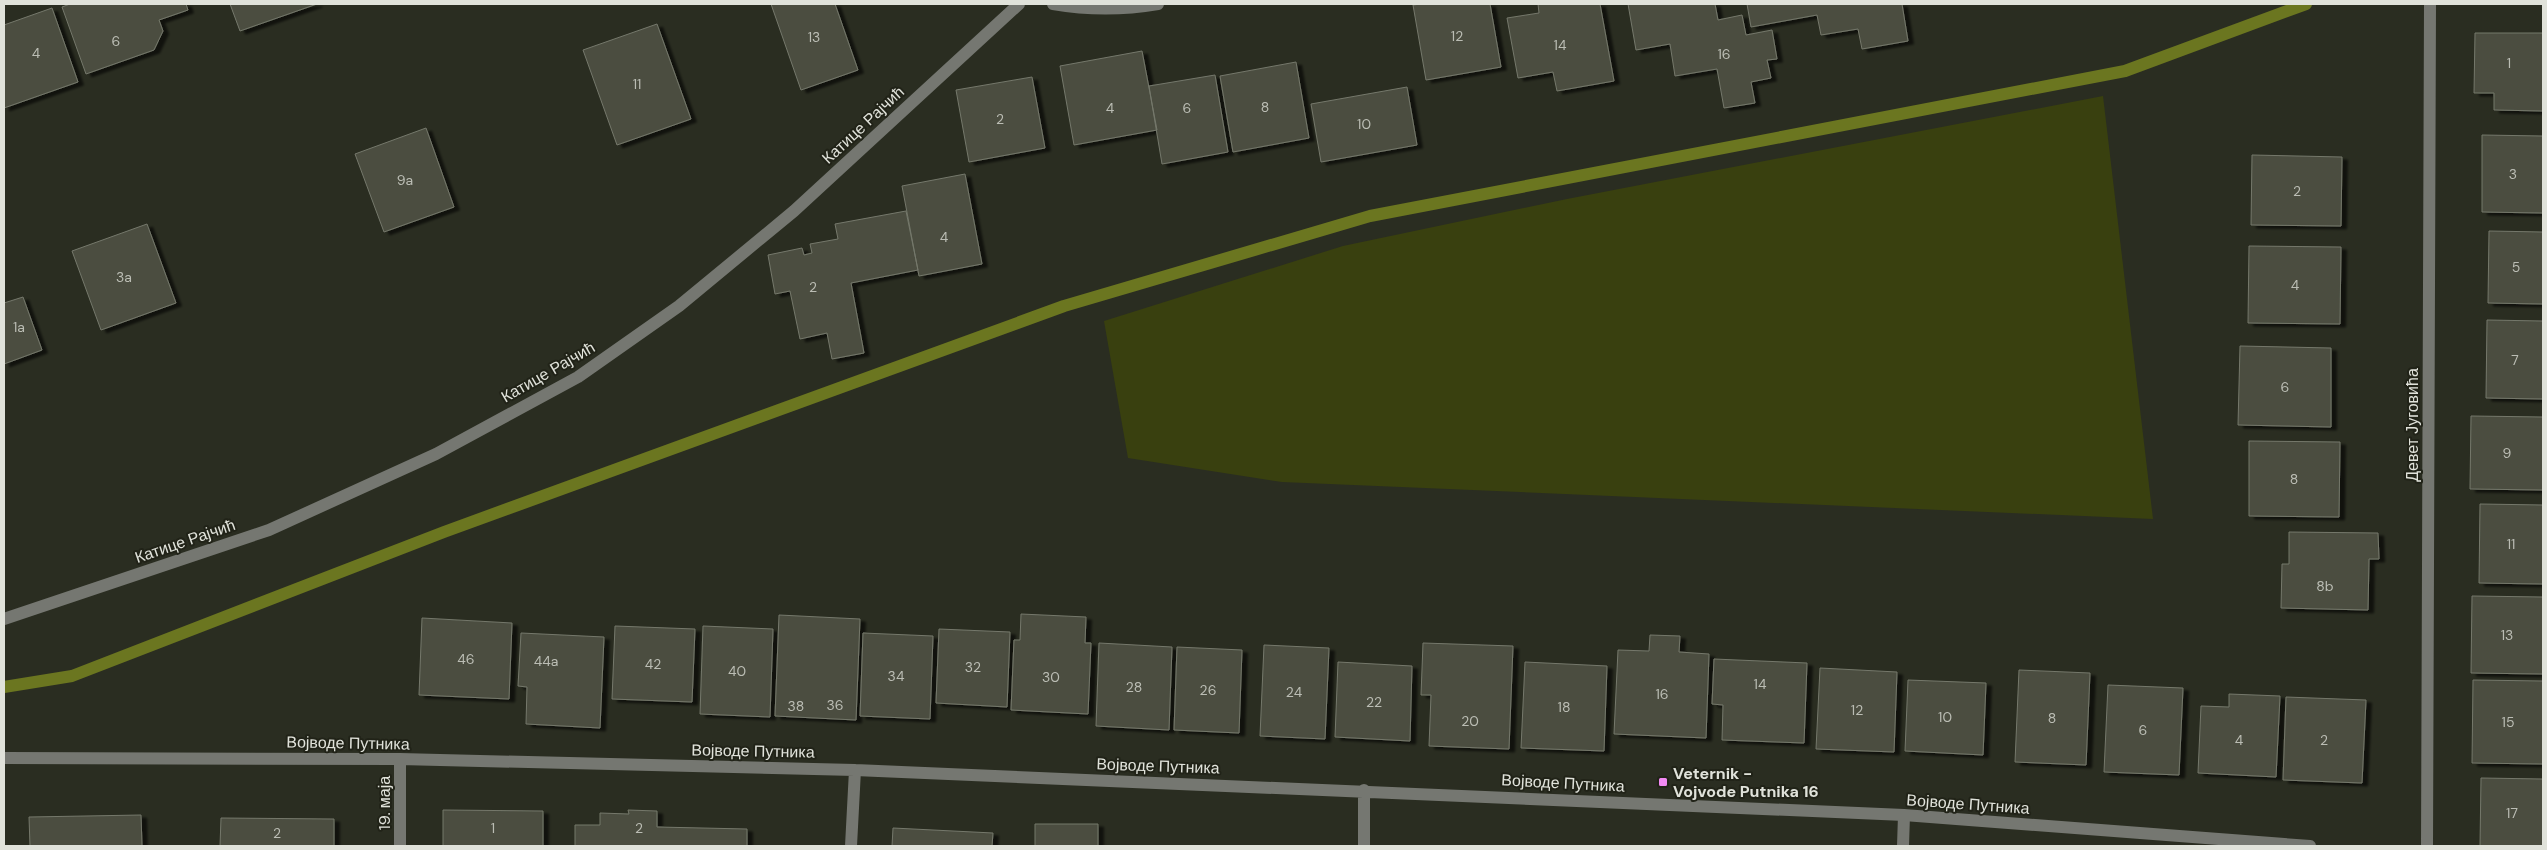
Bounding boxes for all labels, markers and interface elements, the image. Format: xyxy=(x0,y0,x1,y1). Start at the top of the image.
house number: 12 xyxy=(1451,27,1463,45)
house number: 13 xyxy=(808,28,820,46)
house number: 6 xyxy=(112,32,120,50)
house number: 14 xyxy=(1554,36,1567,54)
house number: 4 xyxy=(32,44,41,62)
house number: 16 xyxy=(1717,45,1731,63)
house number: 1 xyxy=(2507,54,2511,72)
house number: 11 xyxy=(633,75,641,93)
street label: Катице Рајчић xyxy=(817,81,909,169)
house number: 8 xyxy=(1261,98,1269,116)
house number: 4 xyxy=(1106,99,1115,117)
house number: 6 xyxy=(1183,99,1191,117)
house number: 2 xyxy=(996,110,1004,128)
house number: 10 xyxy=(1357,115,1371,133)
house number: 3 xyxy=(2509,165,2517,183)
house number: 9a xyxy=(397,171,413,189)
house number: 2 xyxy=(2293,182,2301,200)
house number: 4 xyxy=(940,228,949,246)
house number: 5 xyxy=(2512,258,2520,276)
house number: 3a xyxy=(116,268,132,286)
house number: 4 xyxy=(2291,276,2300,294)
house number: 2 xyxy=(809,278,817,296)
house number: 1a xyxy=(13,318,25,336)
street label: Катице Рајчић xyxy=(497,337,599,407)
house number: 7 xyxy=(2511,351,2519,369)
street label: Девет Југовића xyxy=(2402,368,2423,482)
house number: 6 xyxy=(2281,378,2289,396)
house number: 9 xyxy=(2503,444,2512,462)
house number: 8 xyxy=(2290,470,2298,488)
street label: Катице Рајчић xyxy=(132,514,238,568)
house number: 11 xyxy=(2507,535,2515,553)
house number: 8b xyxy=(2316,577,2334,595)
house number: 13 xyxy=(2501,626,2513,644)
house number: 46 xyxy=(457,650,475,668)
house number: 44a xyxy=(534,652,558,670)
house number: 42 xyxy=(645,655,661,673)
house number: 32 xyxy=(965,658,981,676)
house number: 40 xyxy=(728,662,746,680)
house number: 34 xyxy=(888,667,905,685)
house number: 30 xyxy=(1042,668,1060,686)
house number: 14 xyxy=(1754,675,1767,693)
house number: 28 xyxy=(1126,678,1142,696)
house number: 26 xyxy=(1200,681,1216,699)
house number: 24 xyxy=(1286,683,1303,701)
house number: 16 xyxy=(1655,685,1669,703)
house number: 22 xyxy=(1366,693,1382,711)
house number: 36 xyxy=(826,696,844,714)
house number: 38 xyxy=(788,697,804,715)
house number: 18 xyxy=(1558,698,1570,716)
house number: 12 xyxy=(1851,701,1863,719)
house number: 10 xyxy=(1938,708,1952,726)
house number: 8 xyxy=(2048,709,2056,727)
house number: 20 xyxy=(1461,712,1479,730)
house number: 15 xyxy=(2502,713,2514,731)
house number: 6 xyxy=(2139,721,2147,739)
street label: Војводе Путника xyxy=(286,731,410,755)
house number: 4 xyxy=(2235,731,2244,749)
house number: 2 xyxy=(2320,731,2328,749)
street label: Војводе Путника xyxy=(691,739,815,763)
street label: Војводе Путника xyxy=(1096,753,1220,779)
place label: Veternik - Vojvode Putnika 16 xyxy=(1673,763,1819,802)
street label: Војводе Путника xyxy=(1501,769,1625,797)
street label: 19. маја xyxy=(374,776,395,830)
marker: Veternik - Vojvode Putnika 16 xyxy=(1657,776,1669,788)
street label: Војводе Путника xyxy=(1906,789,2030,819)
house number: 17 xyxy=(2506,804,2518,822)
house number: 1 xyxy=(491,819,495,837)
house number: 2 xyxy=(635,819,643,837)
house number: 2 xyxy=(273,824,281,842)

